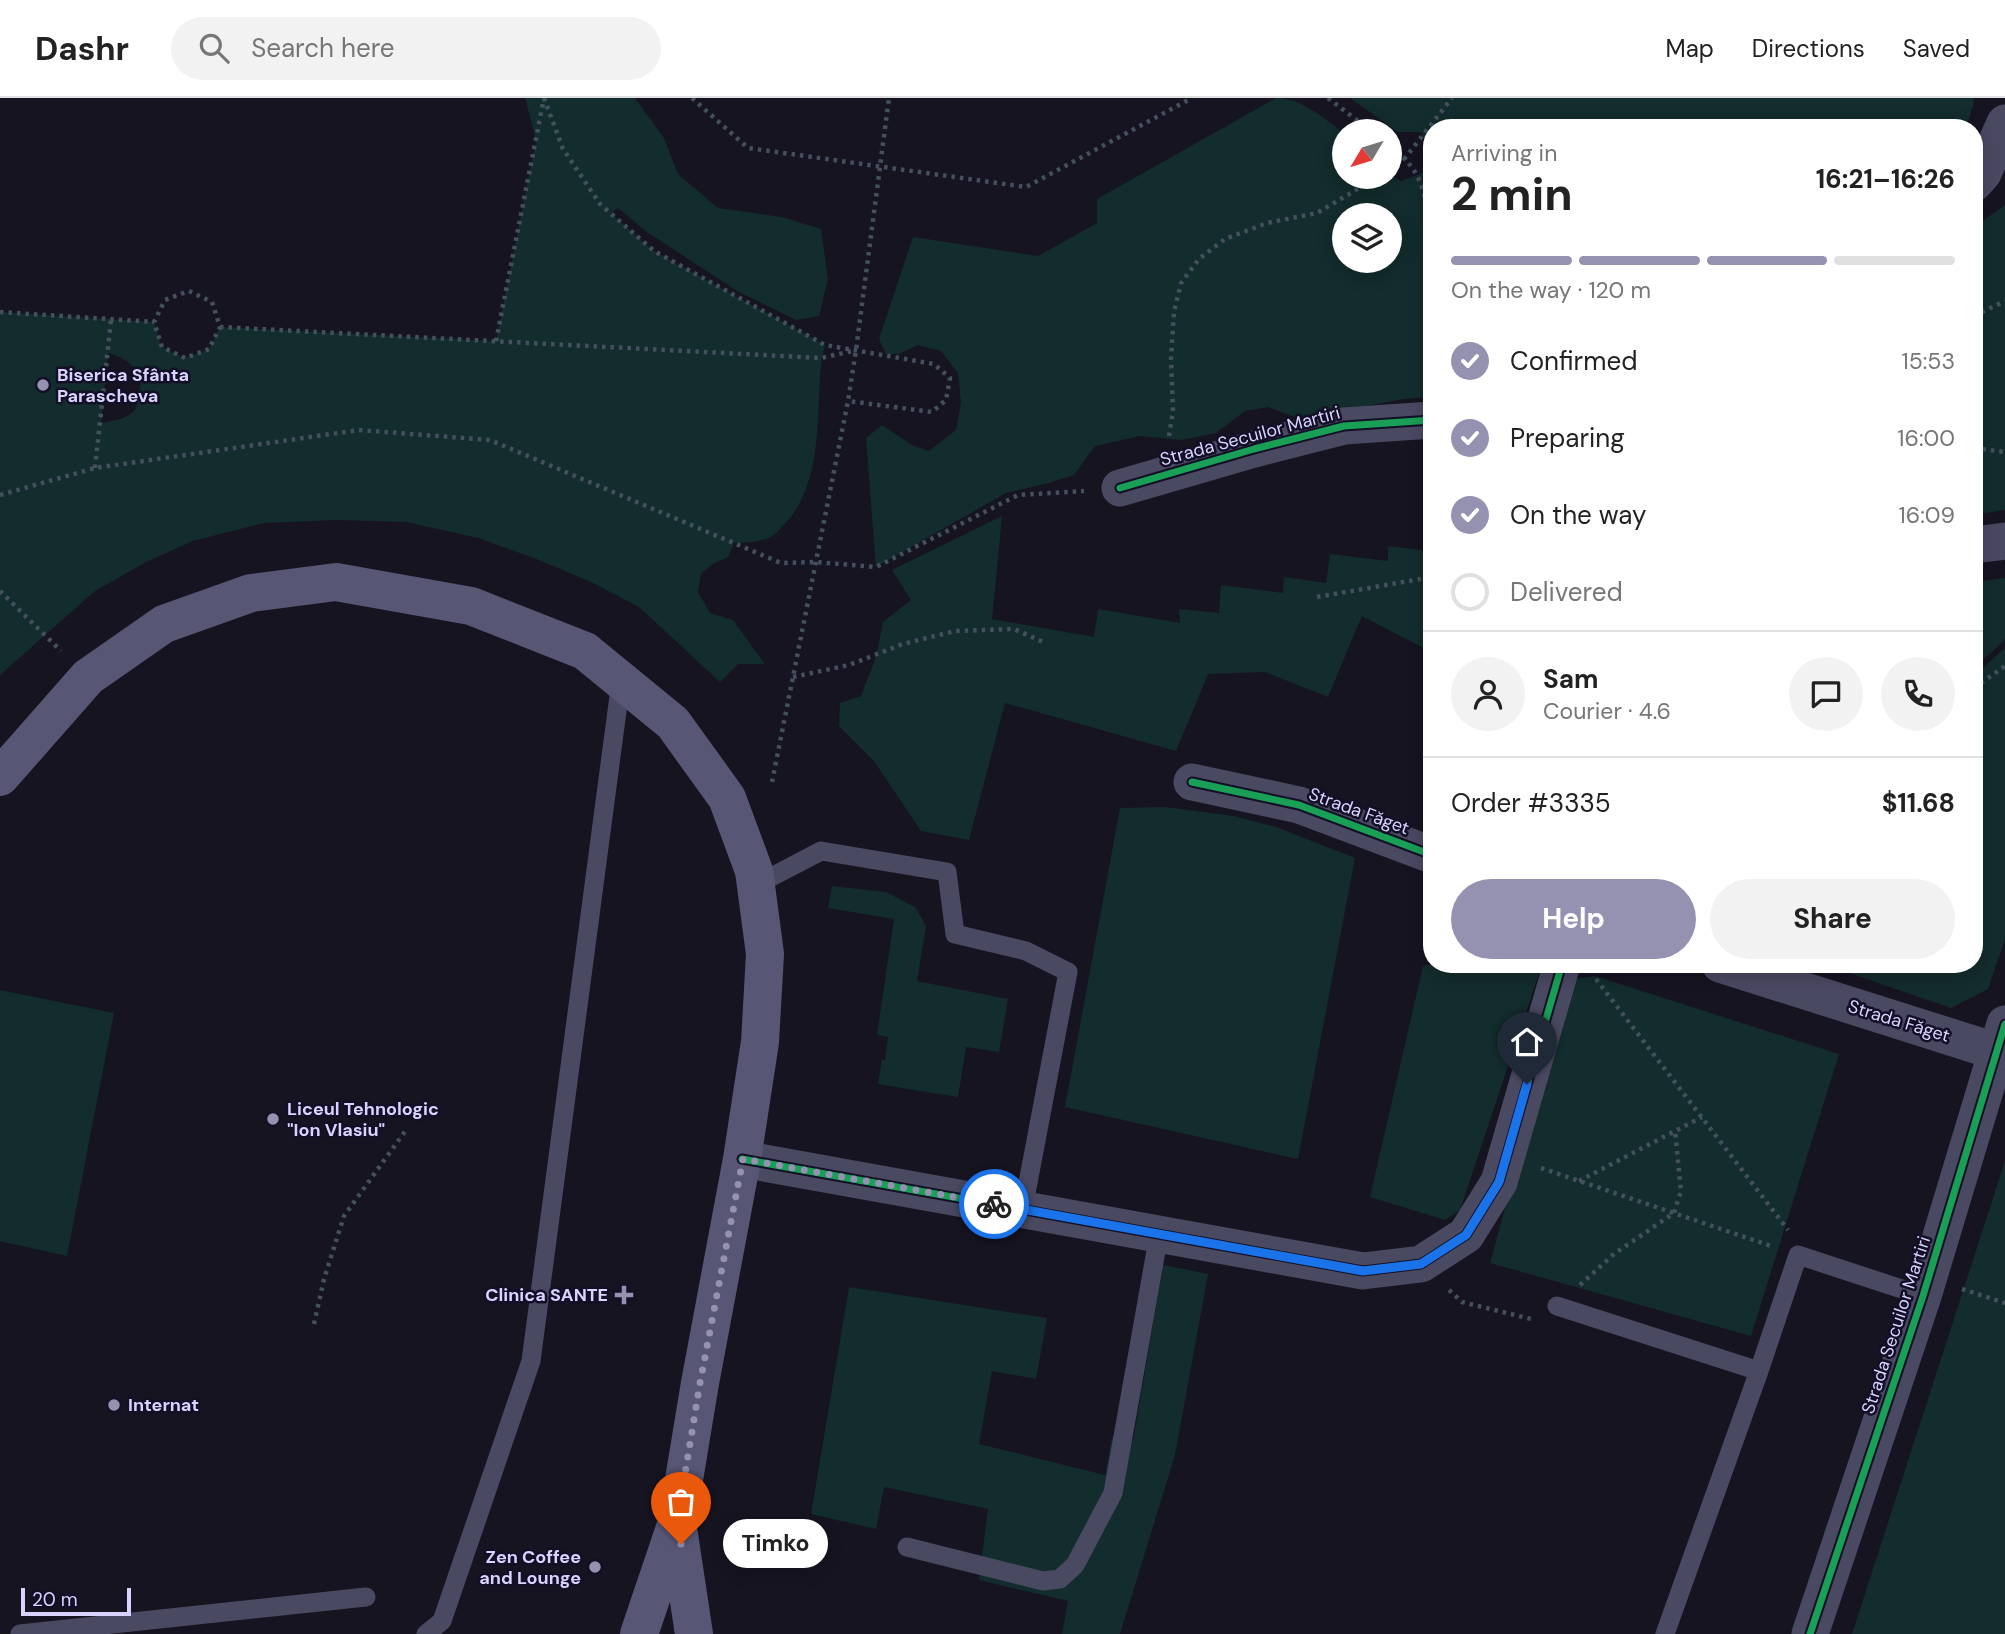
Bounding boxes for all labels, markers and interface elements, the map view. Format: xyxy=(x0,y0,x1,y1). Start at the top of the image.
search box xyxy=(171,17,661,80)
text: Dashr xyxy=(35,27,129,70)
icon: search xyxy=(195,29,233,67)
text: Search here xyxy=(251,31,395,65)
text: Map xyxy=(1666,33,1714,64)
text: Directions xyxy=(1752,33,1865,64)
text: Saved xyxy=(1903,33,1970,64)
north arrow xyxy=(1332,119,1402,189)
map controls xyxy=(1332,119,1402,273)
text: Arriving in xyxy=(1451,138,1557,168)
text: 16:21–16:26 xyxy=(1816,162,1955,196)
text: 2 min xyxy=(1451,164,1573,224)
button: layers xyxy=(1332,203,1402,273)
text: On the way · 120 m xyxy=(1451,275,1651,305)
icon: check xyxy=(1451,342,1489,380)
text: Confirmed xyxy=(1510,344,1637,378)
text: 15:53 xyxy=(1902,346,1955,376)
place label: Biserica Sfânta Parascheva xyxy=(57,363,189,408)
marker: Biserica Sfânta Parascheva xyxy=(35,377,51,393)
street label: Strada Secuilor Martiri xyxy=(1157,400,1343,472)
icon: check xyxy=(1451,419,1489,457)
text: Preparing xyxy=(1510,421,1625,455)
text: 16:00 xyxy=(1897,423,1955,453)
icon: check xyxy=(1451,496,1489,534)
text: On the way xyxy=(1510,498,1646,532)
text: 16:09 xyxy=(1899,500,1955,530)
text: Delivered xyxy=(1510,575,1623,609)
button: person xyxy=(1451,657,1525,731)
button: chat xyxy=(1789,657,1863,731)
button: phone xyxy=(1881,657,1955,731)
text: Sam xyxy=(1543,662,1598,696)
text: Courier · 4.6 xyxy=(1543,696,1671,726)
street label: Strada Făget xyxy=(1305,782,1413,840)
text: Order #3335 xyxy=(1451,786,1611,820)
text: $11.68 xyxy=(1882,786,1955,820)
button: Help xyxy=(1451,879,1696,959)
button: Share xyxy=(1710,879,1955,959)
street label: Strada Făget xyxy=(1845,994,1953,1048)
pin xyxy=(1497,1012,1557,1084)
icon: home xyxy=(1508,1023,1546,1061)
place label: Liceul Tehnologic "Ion Vlasiu" xyxy=(287,1097,439,1142)
marker: Liceul Tehnologic "Ion Vlasiu" xyxy=(265,1111,281,1127)
courier xyxy=(959,1169,1029,1239)
icon: bike xyxy=(975,1185,1013,1223)
street label: Strada Secuilor Martiri xyxy=(1856,1233,1936,1417)
place label: Clinica SANTE xyxy=(485,1283,608,1307)
marker: Clinica SANTE xyxy=(614,1285,634,1305)
place label: Internat xyxy=(128,1393,199,1417)
marker: Internat xyxy=(106,1397,122,1413)
pin xyxy=(651,1472,711,1544)
icon: bag xyxy=(662,1483,700,1521)
callout: Timko xyxy=(723,1520,828,1568)
text: Timko xyxy=(741,1528,810,1558)
place label: Zen Coffee and Lounge xyxy=(479,1545,581,1590)
marker: Zen Coffee and Lounge xyxy=(587,1559,603,1575)
scale bar xyxy=(21,1585,131,1617)
text: 20 m xyxy=(32,1587,78,1612)

